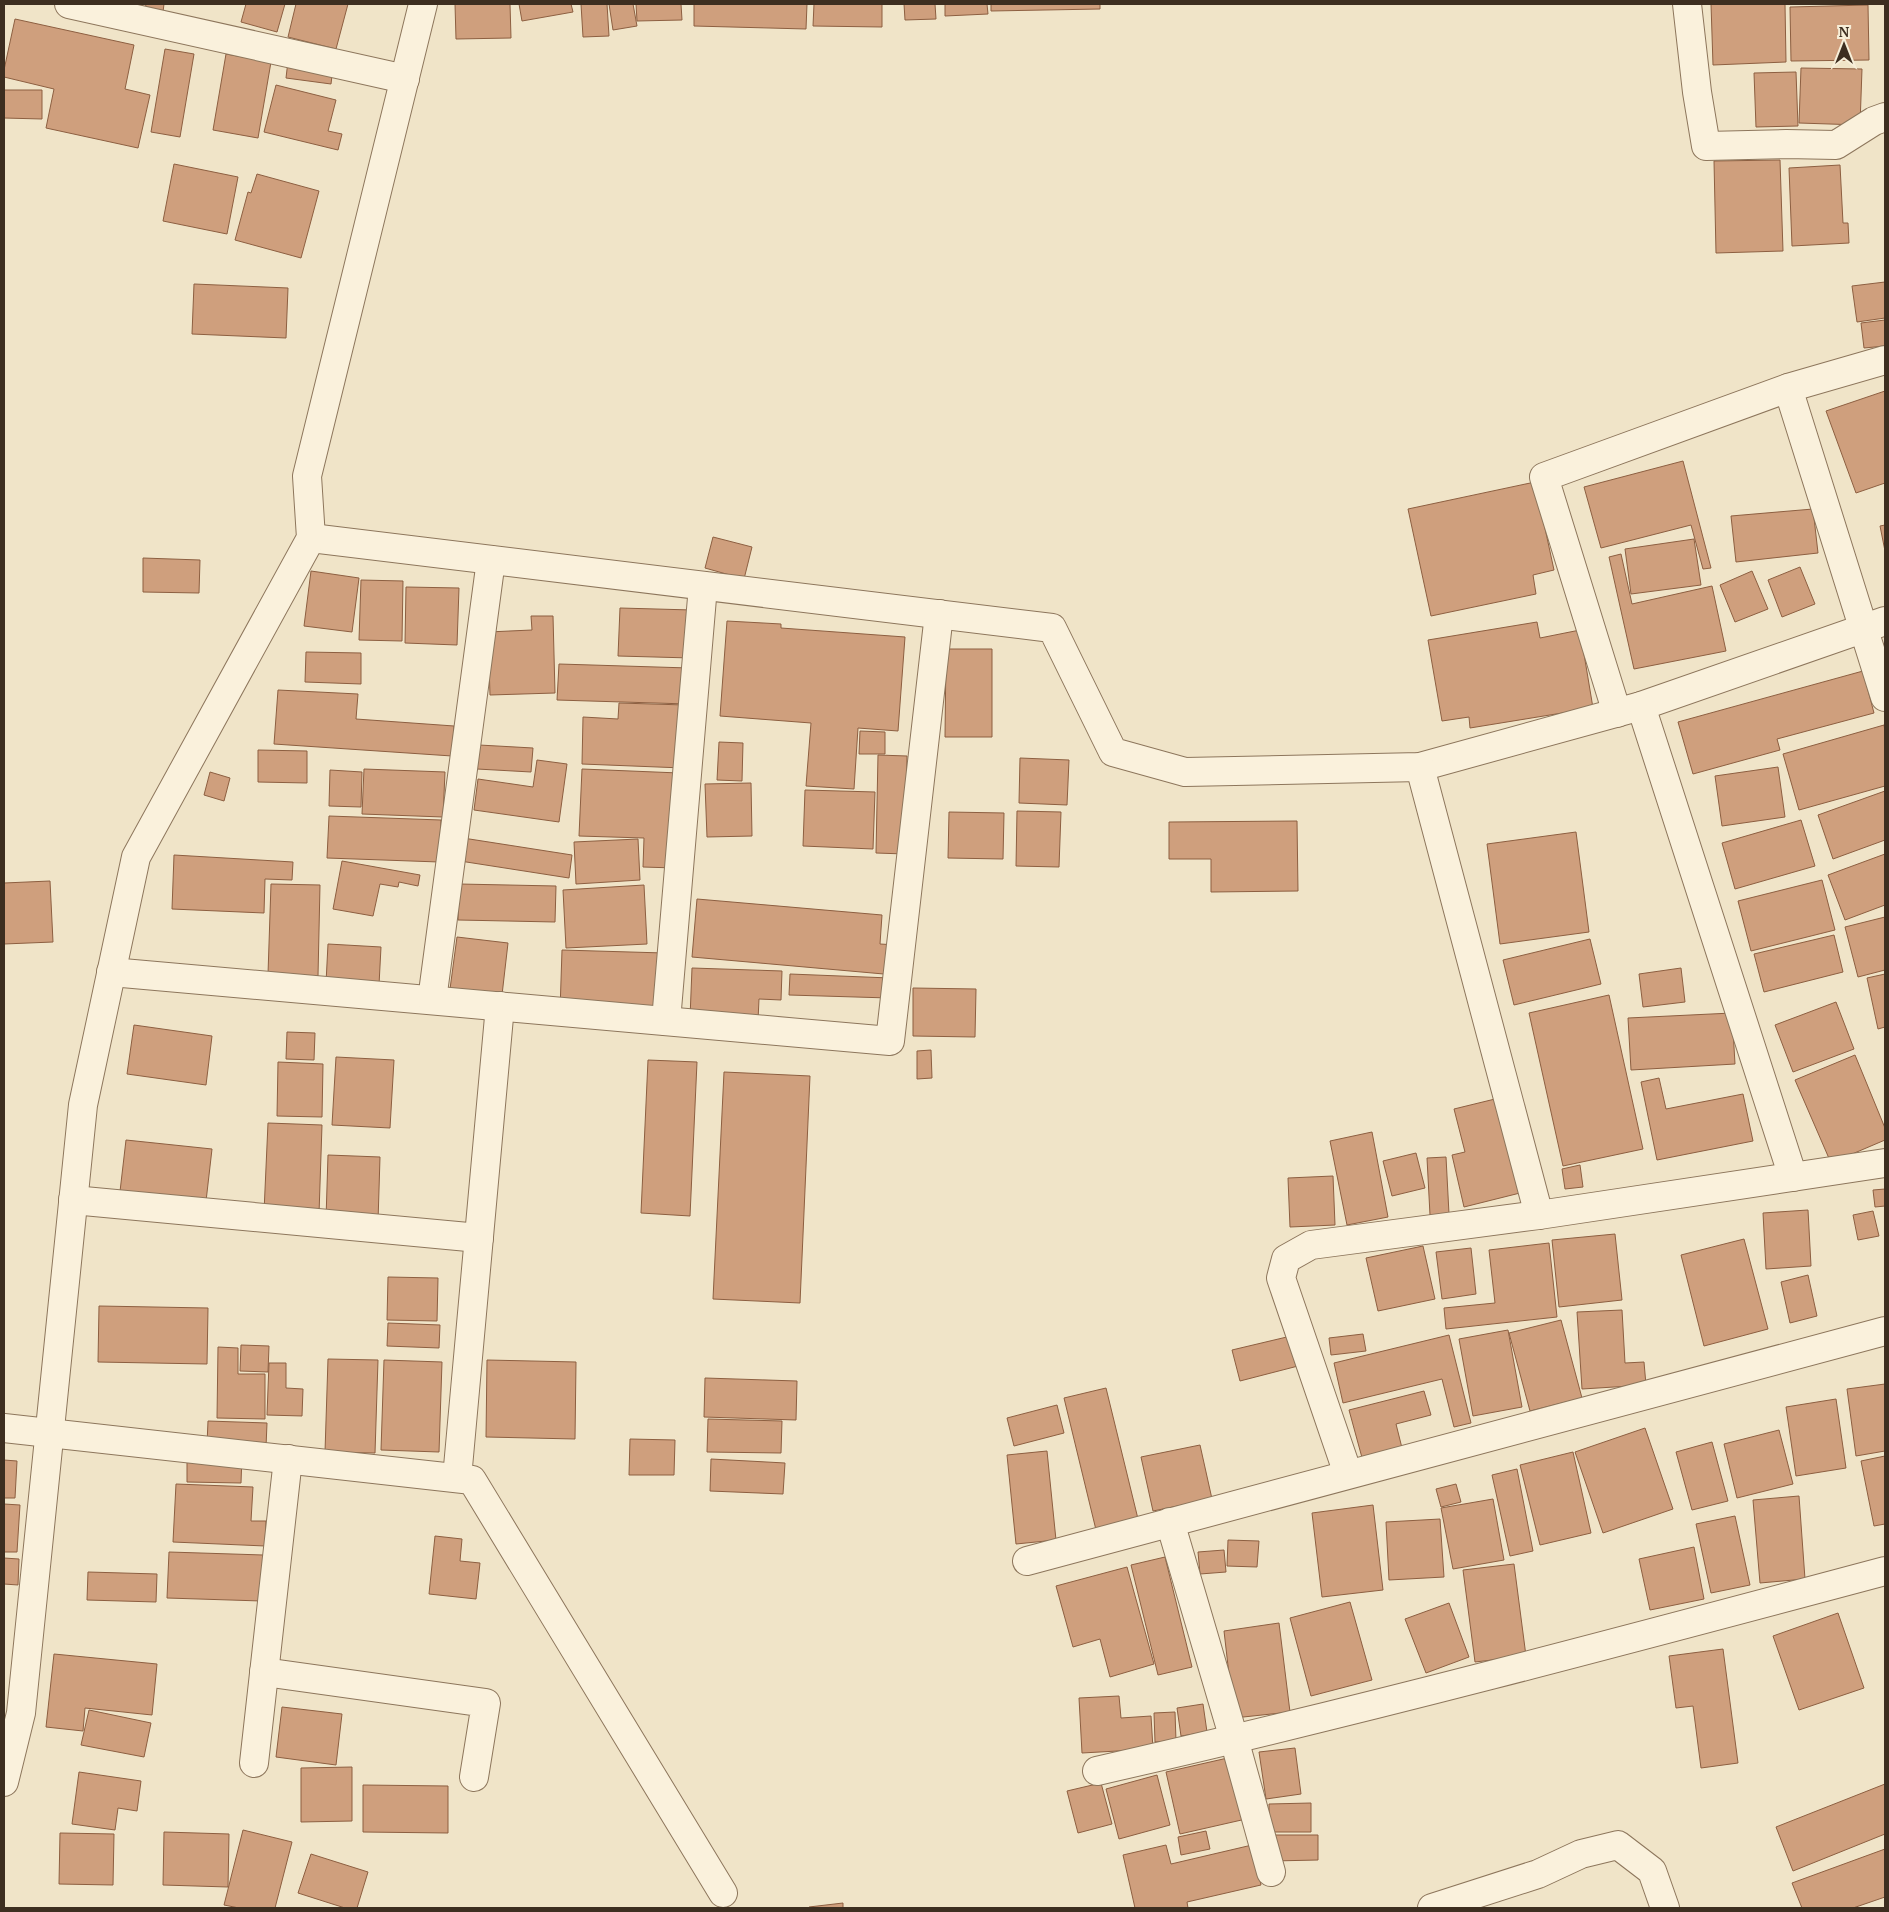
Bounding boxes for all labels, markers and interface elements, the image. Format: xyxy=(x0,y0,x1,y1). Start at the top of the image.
north arrow xyxy=(1819,20,1869,70)
text: N xyxy=(1839,22,1850,41)

